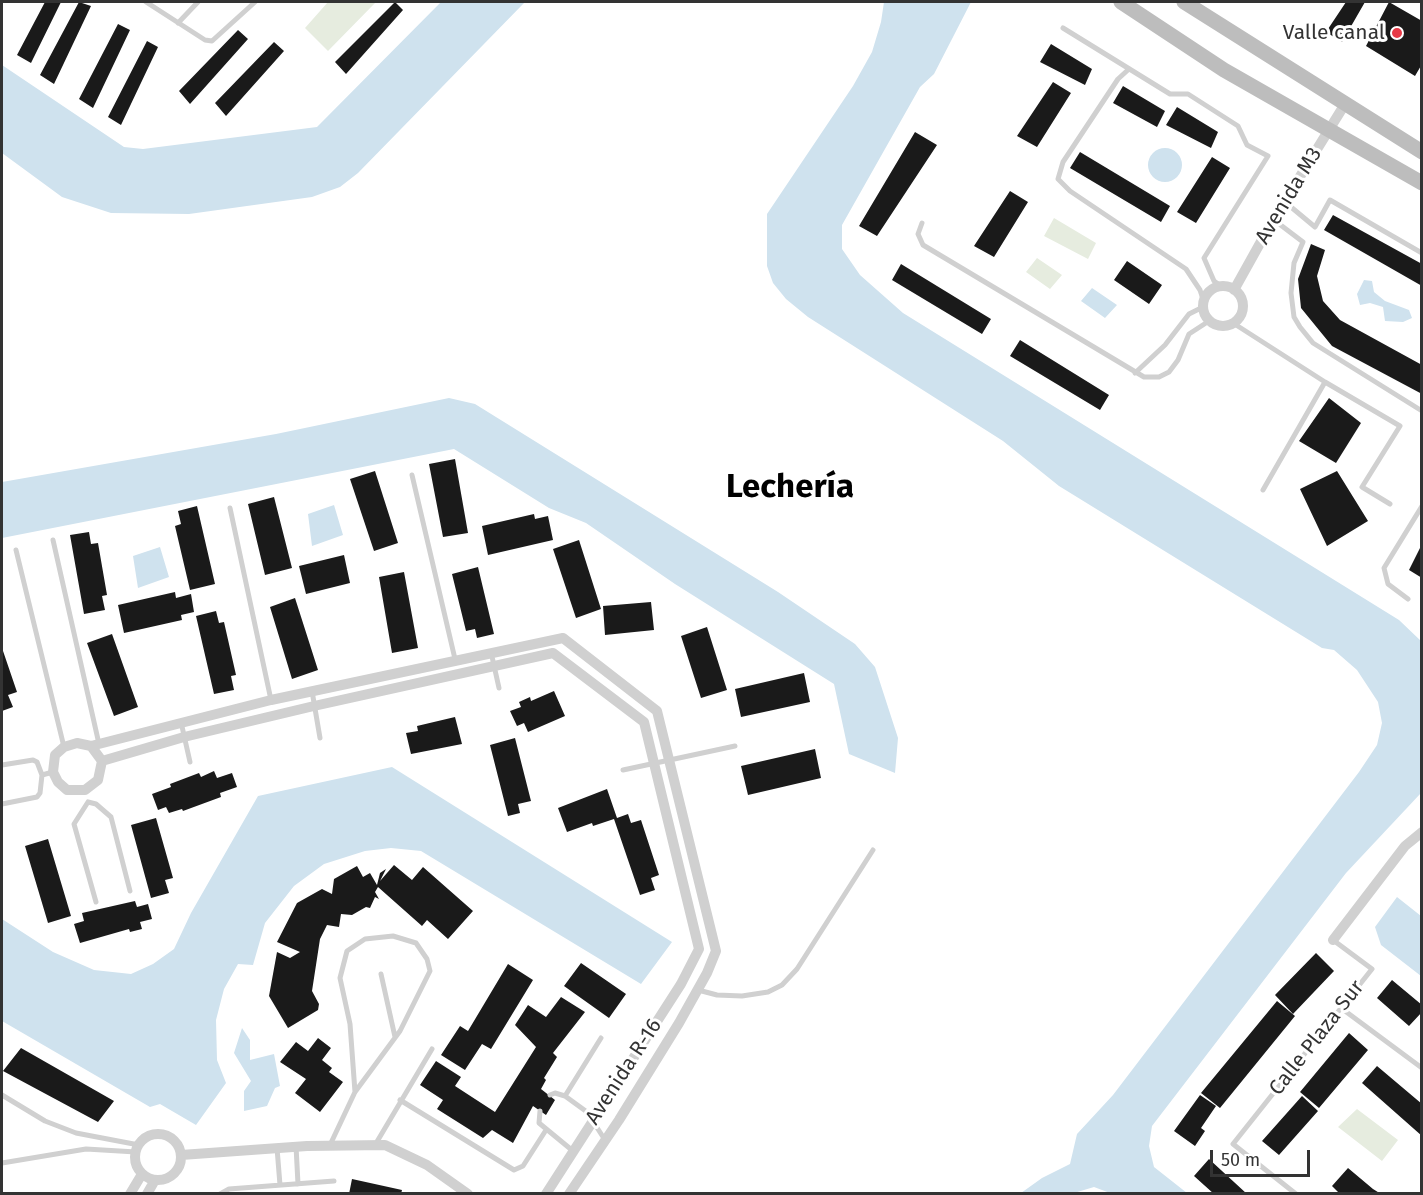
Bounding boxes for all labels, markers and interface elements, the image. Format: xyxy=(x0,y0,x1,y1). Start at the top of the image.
place label: Valle canal xyxy=(1283,20,1385,46)
marker: Valle canal xyxy=(1390,26,1404,40)
street label: Avenida M3 xyxy=(1250,143,1328,249)
district label: Lechería xyxy=(726,468,854,508)
street label: Calle Plaza Sur xyxy=(1264,975,1370,1101)
street label: Avenida R-16 xyxy=(580,1014,668,1130)
scale bar xyxy=(1213,1138,1314,1176)
text: 50 m xyxy=(1221,1149,1260,1171)

